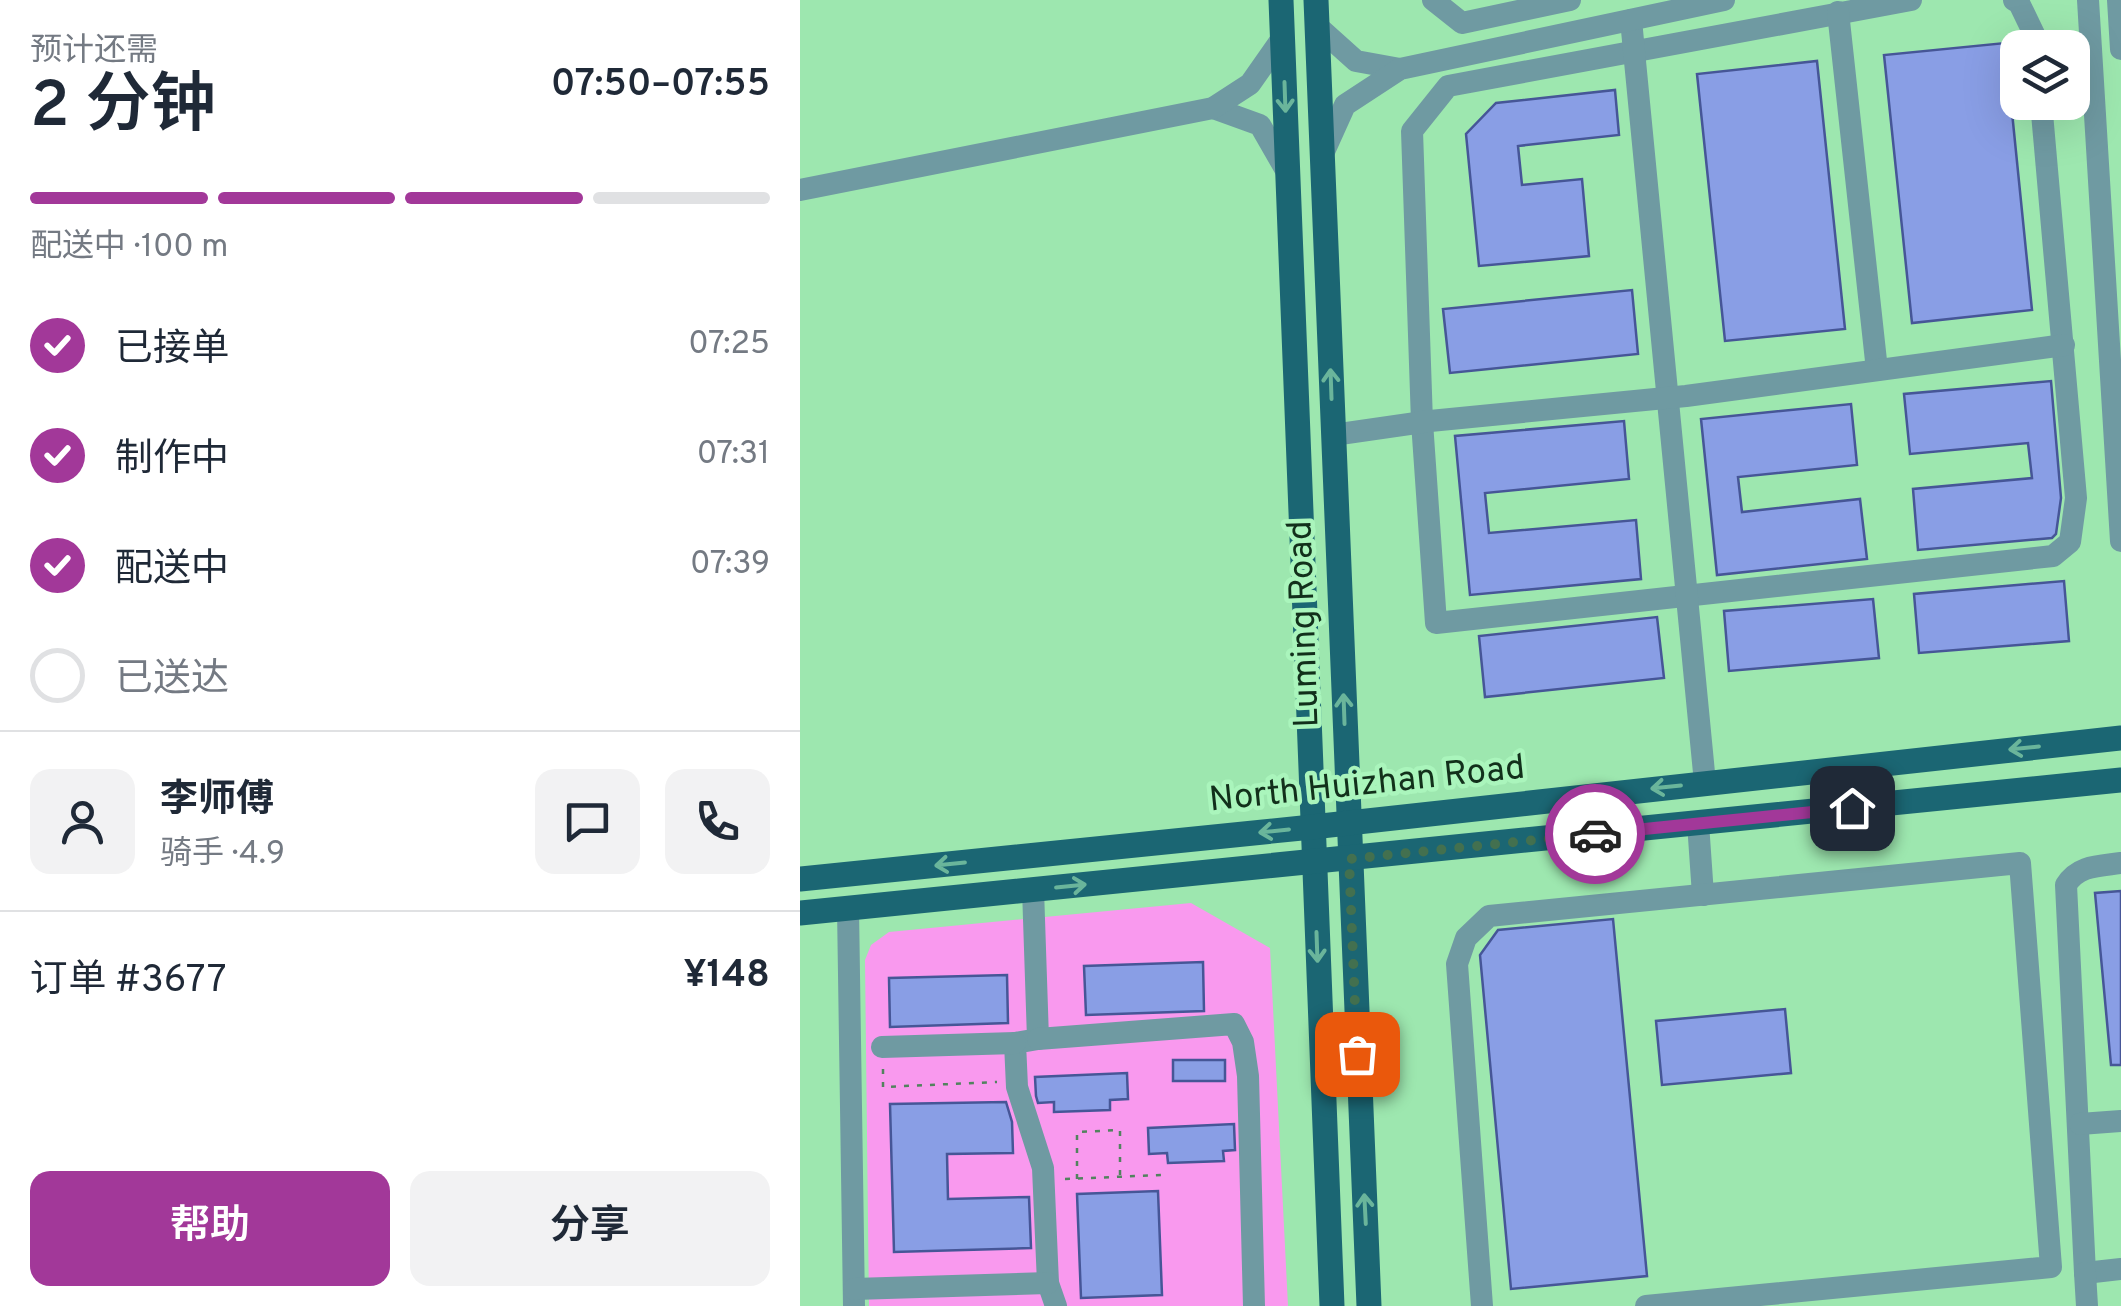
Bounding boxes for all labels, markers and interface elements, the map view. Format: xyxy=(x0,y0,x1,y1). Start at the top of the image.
map controls xyxy=(2000,30,2090,120)
button: layers xyxy=(2000,30,2090,120)
text: 预计还需 xyxy=(30,32,158,72)
text: 07:50–07:55 xyxy=(551,61,770,110)
text: 2 分钟 xyxy=(30,68,216,150)
one-way arrow xyxy=(1275,81,1294,113)
text: 配送中 · 100 m xyxy=(30,228,228,268)
icon: check xyxy=(30,318,85,373)
text: 07:25 xyxy=(688,325,770,365)
text: 已接单 xyxy=(115,326,229,375)
one-way arrow xyxy=(1321,369,1340,401)
icon: check xyxy=(30,428,85,483)
text: 07:31 xyxy=(697,435,770,475)
text: 制作中 xyxy=(115,436,229,485)
street label: Luming Road xyxy=(1279,520,1331,728)
icon: check xyxy=(30,538,85,593)
text: 07:39 xyxy=(690,545,770,585)
text: 配送中 xyxy=(115,546,229,595)
text: 已送达 xyxy=(115,656,229,705)
one-way arrow xyxy=(1334,694,1353,726)
one-way arrow xyxy=(2008,739,2041,758)
street label: North Huizhan Road xyxy=(1207,747,1527,823)
pin xyxy=(1810,766,1895,851)
button: person xyxy=(30,769,135,874)
button: chat xyxy=(535,769,640,874)
button: phone xyxy=(665,769,770,874)
text: 李师傅 xyxy=(160,777,274,826)
one-way arrow xyxy=(1651,778,1683,797)
icon: home xyxy=(1825,781,1880,836)
courier xyxy=(1545,784,1645,884)
icon: car xyxy=(1568,807,1623,862)
one-way arrow xyxy=(1258,822,1290,841)
text: 骑手 · 4.9 xyxy=(160,835,285,875)
one-way arrow xyxy=(935,855,967,874)
one-way arrow xyxy=(1055,876,1087,895)
one-way arrow xyxy=(1308,930,1327,962)
text: ¥148 xyxy=(683,952,770,1001)
text: 订单 #3677 xyxy=(30,957,227,1006)
pin xyxy=(1315,1012,1400,1097)
icon: bag xyxy=(1330,1027,1385,1082)
button: 帮助 xyxy=(30,1171,390,1286)
button: 分享 xyxy=(410,1171,770,1286)
one-way arrow xyxy=(1355,1193,1374,1225)

